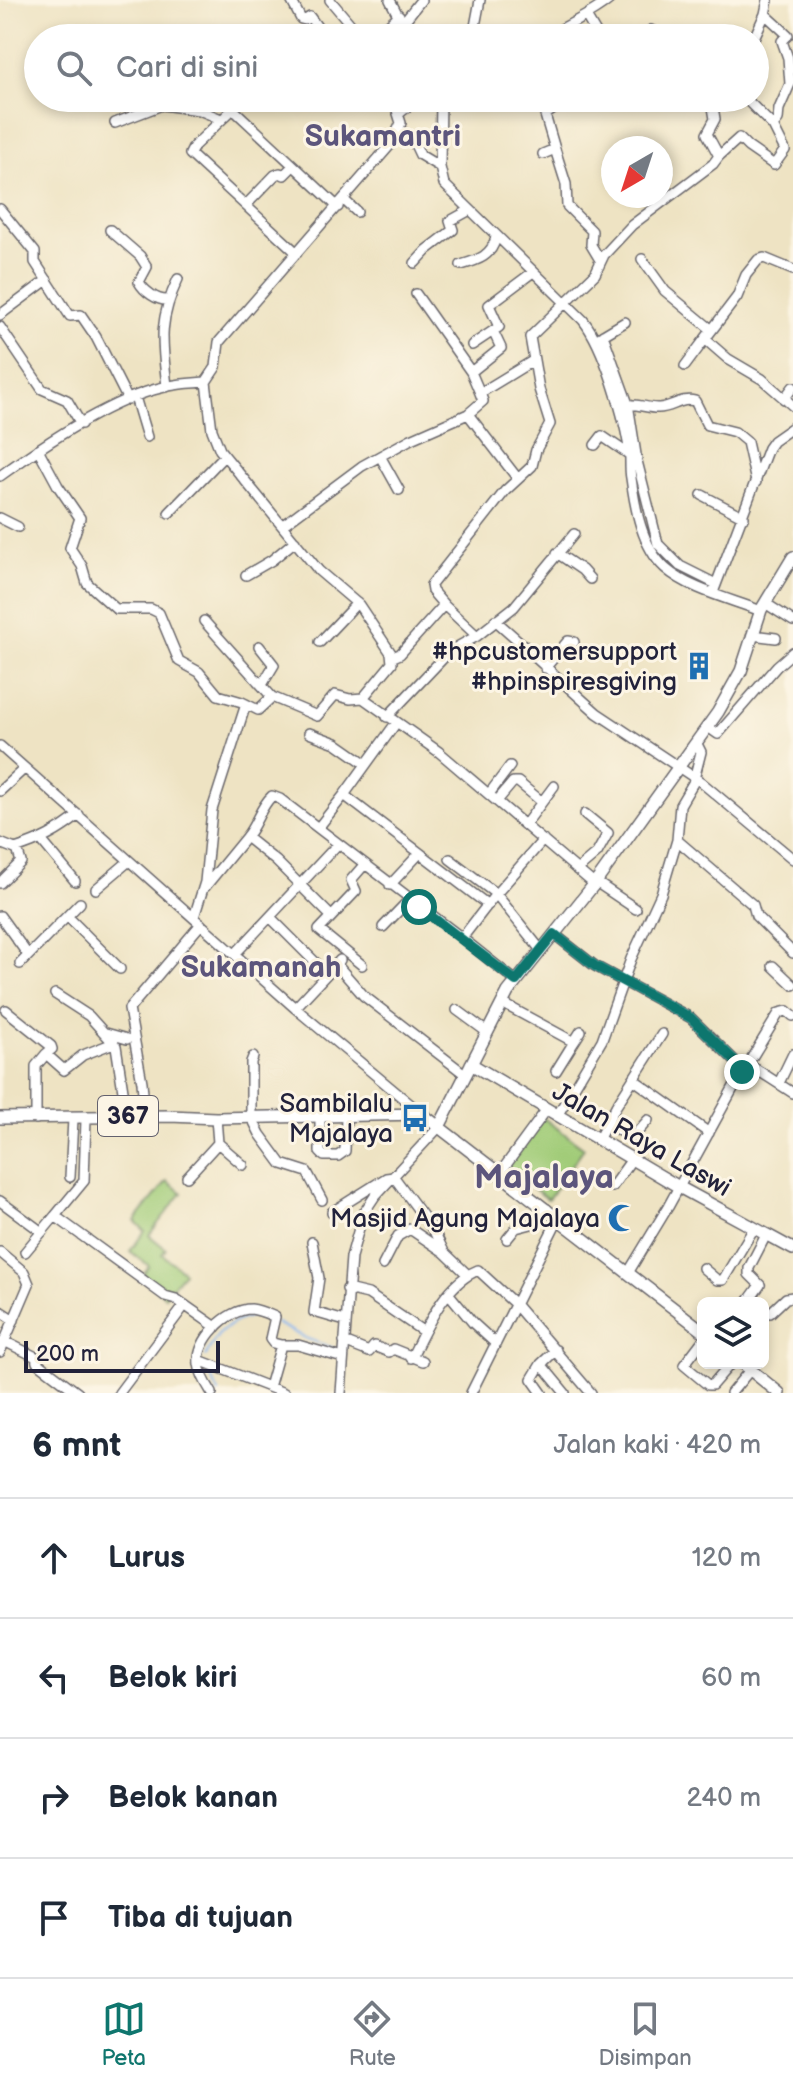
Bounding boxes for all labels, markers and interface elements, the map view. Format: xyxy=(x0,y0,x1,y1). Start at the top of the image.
search box xyxy=(24,24,769,112)
icon: search xyxy=(52,46,96,90)
text: Cari di sini xyxy=(116,50,258,86)
district label: Sukamantri xyxy=(305,119,461,155)
north arrow xyxy=(601,136,673,208)
place label: #hpcustomersupport #hpinspiresgiving xyxy=(431,637,677,698)
building icon: #hpcustomersupport #hpinspiresgiving xyxy=(684,651,714,681)
route start xyxy=(401,889,437,925)
district label: Sukamanah xyxy=(181,950,341,986)
route end xyxy=(724,1054,760,1090)
street label: Jalan Raya Laswi xyxy=(546,1077,736,1204)
place label: Sambilalu Majalaya xyxy=(279,1089,393,1150)
road number: 367 xyxy=(98,1096,158,1136)
bus stop icon: Sambilalu Majalaya xyxy=(400,1103,430,1133)
district label: Majalaya xyxy=(474,1157,614,1198)
mosque icon: Masjid Agung Majalaya xyxy=(607,1203,637,1233)
place label: Masjid Agung Majalaya xyxy=(330,1204,600,1235)
map controls xyxy=(697,1297,769,1369)
button: layers xyxy=(697,1297,769,1369)
scale bar xyxy=(24,1337,220,1373)
text: 200 m xyxy=(36,1341,99,1368)
text: 6 mnt xyxy=(32,1425,121,1466)
text: Jalan kaki · 420 m xyxy=(553,1430,761,1461)
icon: ahead xyxy=(32,1536,76,1580)
text: Lurus xyxy=(108,1540,185,1576)
text: 120 m xyxy=(692,1543,761,1574)
icon: left xyxy=(32,1656,76,1700)
text: Belok kiri xyxy=(108,1660,237,1696)
text: 60 m xyxy=(701,1663,761,1694)
icon: right xyxy=(32,1776,76,1820)
text: Belok kanan xyxy=(108,1780,278,1816)
text: 240 m xyxy=(686,1783,761,1814)
icon: arrive xyxy=(32,1896,76,1940)
text: Tiba di tujuan xyxy=(108,1900,293,1936)
tab: Peta xyxy=(101,1997,146,2072)
tab: Rute xyxy=(349,1997,396,2072)
tab: Disimpan xyxy=(599,1997,692,2072)

